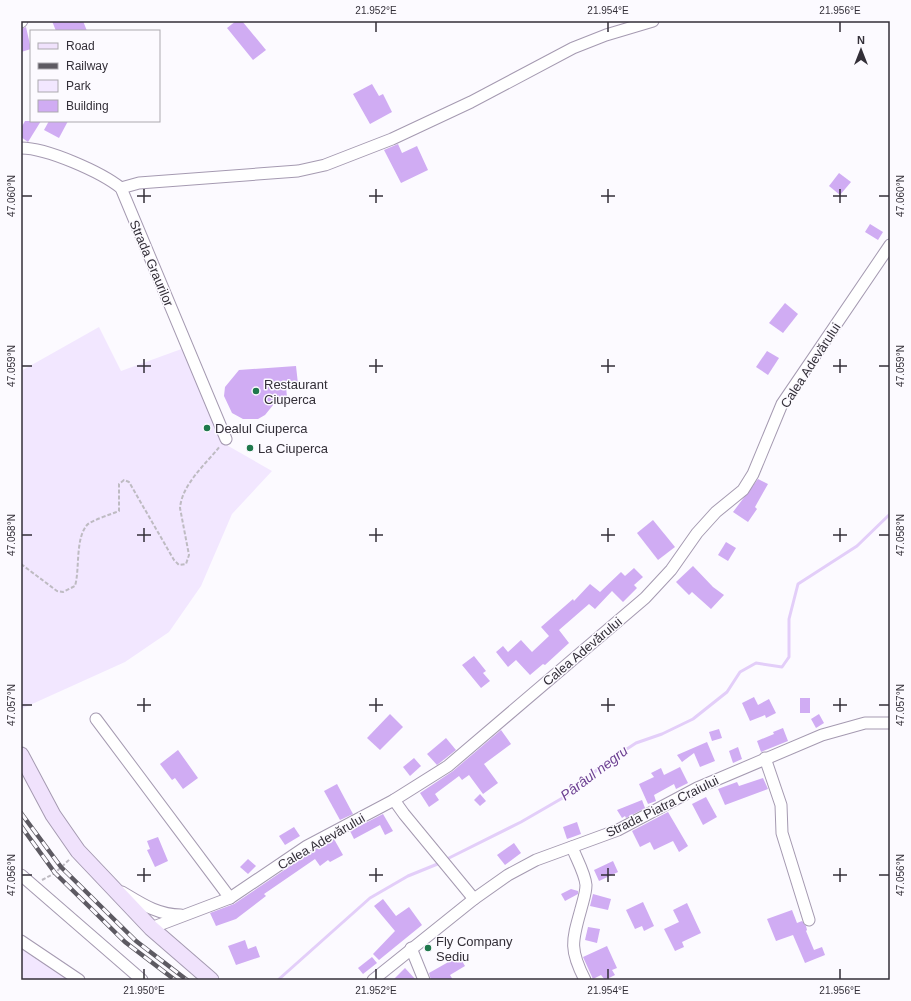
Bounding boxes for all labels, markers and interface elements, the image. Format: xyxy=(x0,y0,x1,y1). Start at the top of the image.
text: 21.952°E xyxy=(355,5,397,16)
text: 21.954°E xyxy=(587,5,629,16)
text: 21.956°E xyxy=(819,5,861,16)
legend xyxy=(30,30,160,122)
north arrow xyxy=(841,30,881,70)
text: N xyxy=(857,34,865,46)
text: Road xyxy=(66,39,95,53)
text: Railway xyxy=(66,59,108,73)
text: Park xyxy=(66,79,92,93)
text: Building xyxy=(66,99,109,113)
text: 47.060°N xyxy=(6,175,17,217)
text: 47.060°N xyxy=(895,175,906,217)
street label: Strada Graurilor xyxy=(127,218,177,309)
street label: Calea Adevărului xyxy=(777,320,844,411)
text: 47.059°N xyxy=(6,345,17,387)
text: 47.059°N xyxy=(895,345,906,387)
place label: Restaurant Ciuperca xyxy=(264,377,328,407)
marker: Restaurant Ciuperca xyxy=(251,386,261,396)
place label: Dealul Ciuperca xyxy=(215,421,308,436)
marker: Dealul Ciuperca xyxy=(202,423,212,433)
place label: La Ciuperca xyxy=(258,441,329,456)
marker: La Ciuperca xyxy=(245,443,255,453)
text: 47.058°N xyxy=(6,514,17,556)
text: 47.058°N xyxy=(895,514,906,556)
street label: Calea Adevărului xyxy=(540,614,625,689)
text: 47.057°N xyxy=(6,684,17,726)
text: 47.057°N xyxy=(895,684,906,726)
water label: Pârâul negru xyxy=(557,742,631,804)
street label: Strada Piatra Craiului xyxy=(603,773,721,840)
street label: Calea Adevărului xyxy=(275,810,368,873)
text: 47.056°N xyxy=(6,854,17,896)
text: 47.056°N xyxy=(895,854,906,896)
place label: Fly Company Sediu xyxy=(436,934,513,964)
marker: Fly Company Sediu xyxy=(423,943,433,953)
text: 21.950°E xyxy=(123,985,165,996)
text: 21.952°E xyxy=(355,985,397,996)
text: 21.954°E xyxy=(587,985,629,996)
text: 21.956°E xyxy=(819,985,861,996)

